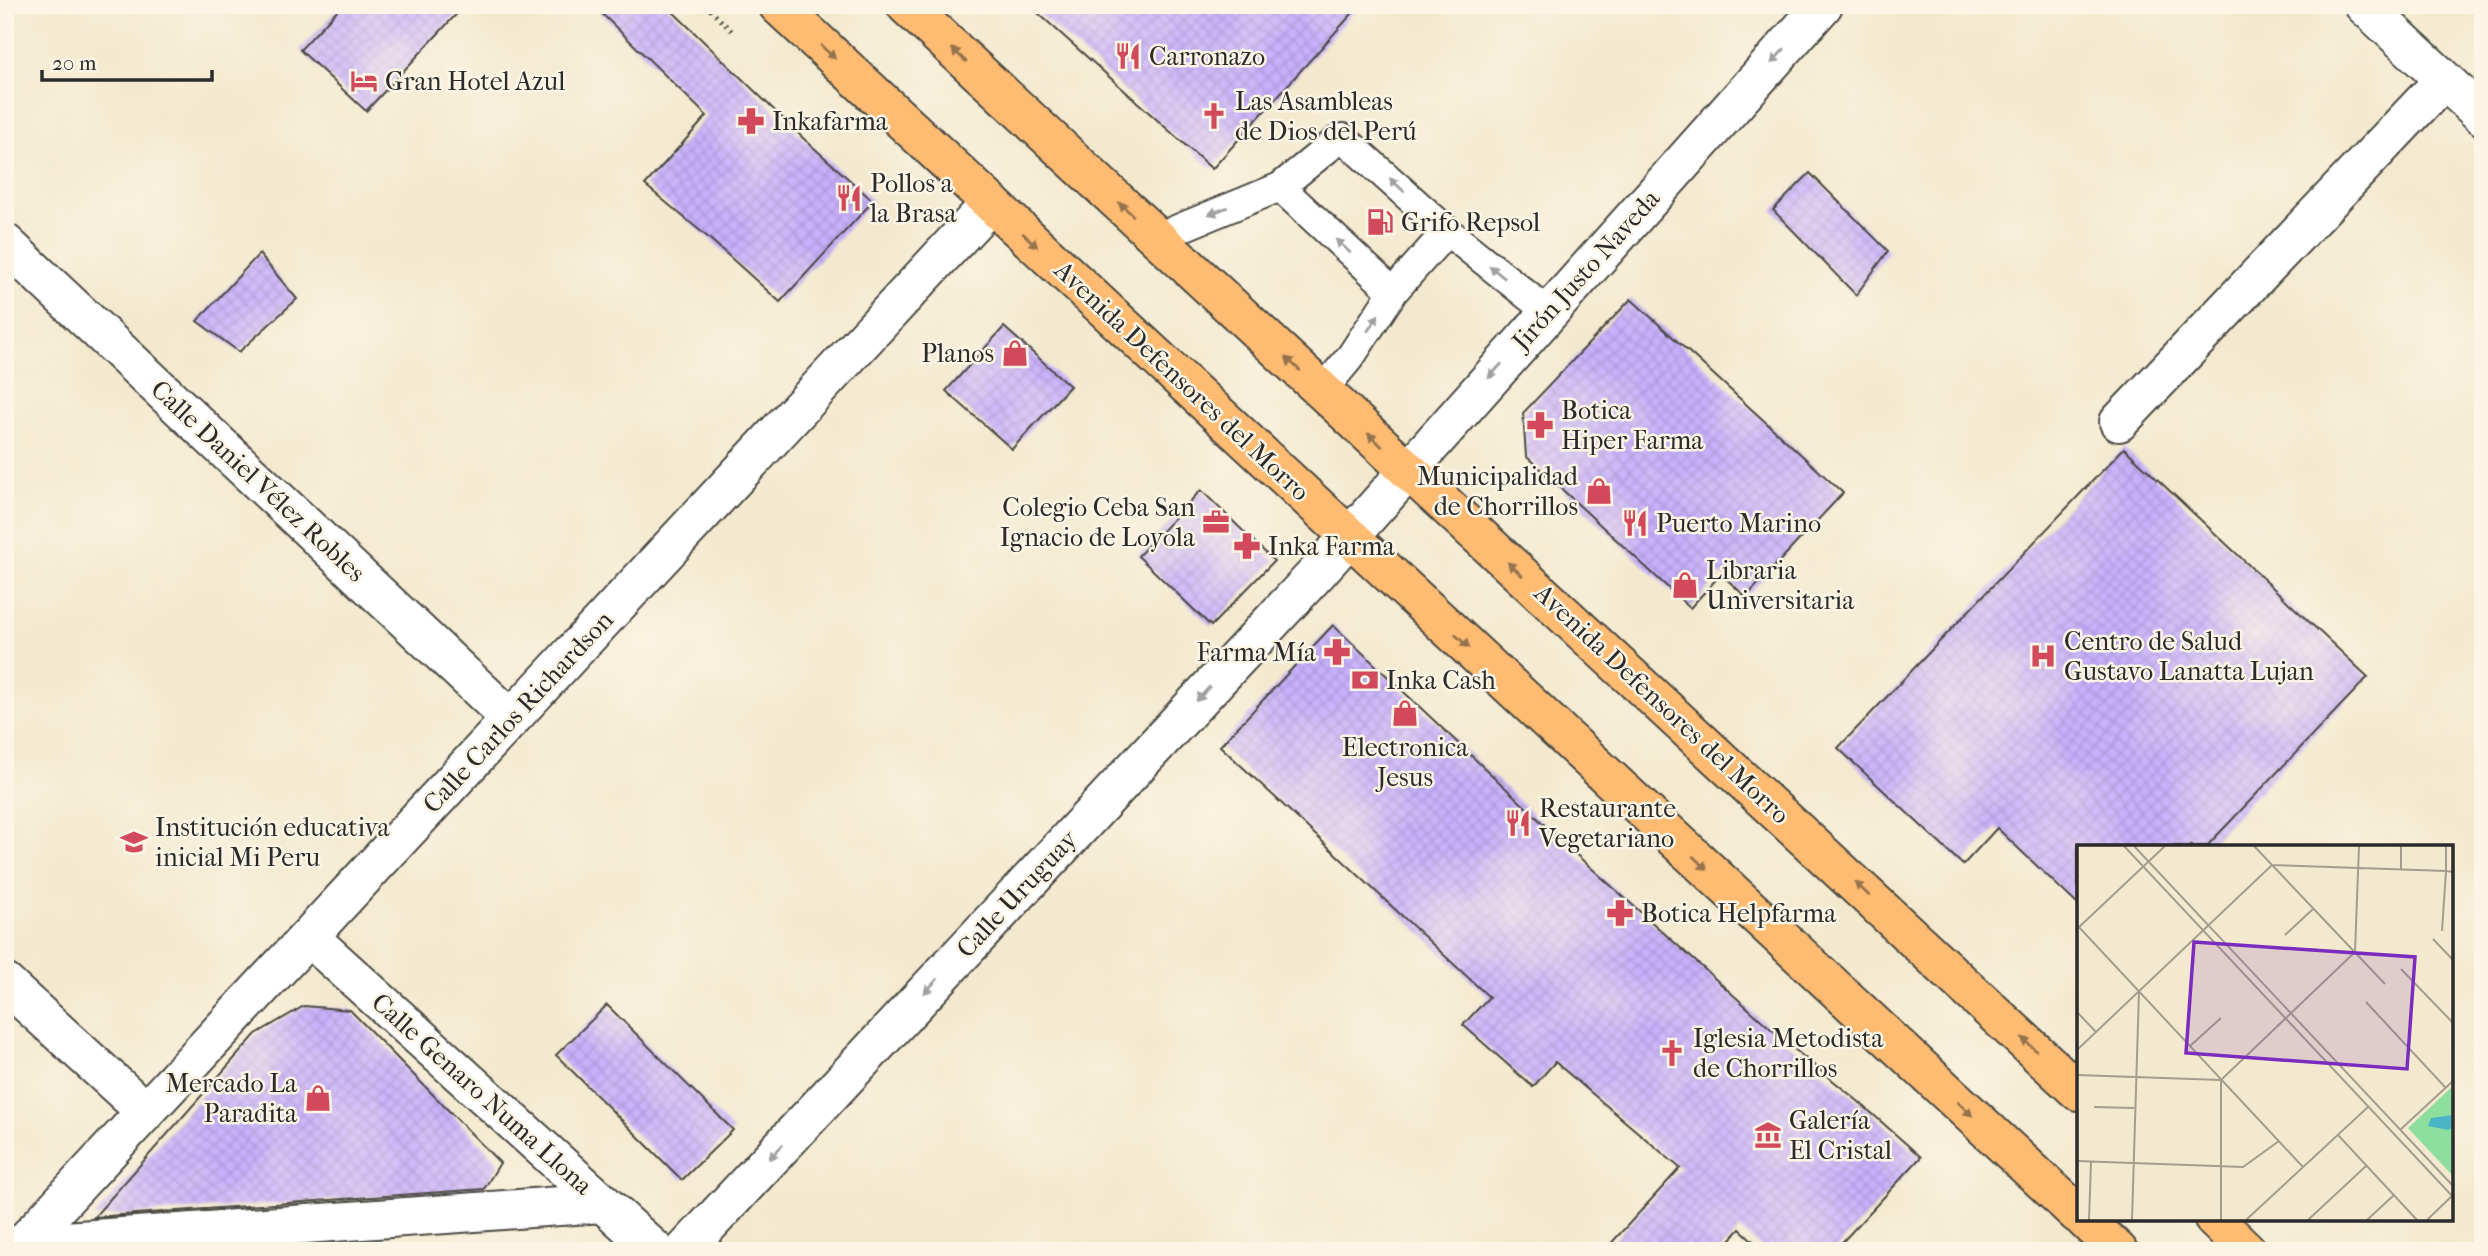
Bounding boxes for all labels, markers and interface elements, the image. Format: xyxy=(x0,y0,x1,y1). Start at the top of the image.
scale bar xyxy=(42,38,212,82)
restaurant icon: Carronazo xyxy=(1113,41,1143,71)
place label: Carronazo xyxy=(1149,41,1265,72)
one-way arrow xyxy=(819,43,836,59)
one-way arrow xyxy=(951,47,968,63)
one-way arrow xyxy=(1770,47,1786,65)
text: 20 m xyxy=(52,51,97,75)
hotel icon: Gran Hotel Azul xyxy=(349,66,379,96)
place label: Gran Hotel Azul xyxy=(385,66,566,97)
place label: Las Asambleas de Dios del Perú xyxy=(1235,86,1417,147)
church icon: Las Asambleas de Dios del Perú xyxy=(1199,101,1229,131)
pharmacy icon: Inkafarma xyxy=(736,106,766,136)
place label: Inkafarma xyxy=(772,106,889,137)
place label: Pollos a la Brasa xyxy=(869,168,957,229)
one-way arrow xyxy=(1388,177,1406,193)
street label: Jirón Justo Naveda xyxy=(1504,182,1667,358)
restaurant icon: Pollos a la Brasa xyxy=(834,183,864,213)
one-way arrow xyxy=(1118,202,1135,218)
one-way arrow xyxy=(1207,206,1228,217)
fuel station icon: Grifo Repsol xyxy=(1365,207,1395,237)
place label: Grifo Repsol xyxy=(1401,207,1540,238)
one-way arrow xyxy=(1021,231,1038,247)
one-way arrow xyxy=(1335,238,1352,254)
street label: Avenida Defensores del Morro xyxy=(1047,254,1316,507)
one-way arrow xyxy=(1489,264,1507,279)
one-way arrow xyxy=(1366,313,1379,332)
place label: Planos xyxy=(921,338,994,369)
shop icon: Planos xyxy=(1000,338,1030,368)
one-way arrow xyxy=(1285,356,1302,372)
one-way arrow xyxy=(1488,363,1503,380)
street label: Calle Daniel Vélez Robles xyxy=(144,374,372,588)
place label: Botica Hiper Farma xyxy=(1561,395,1704,456)
pharmacy icon: Botica Hiper Farma xyxy=(1525,410,1555,440)
one-way arrow xyxy=(1367,432,1384,448)
place label: Municipalidad de Chorrillos xyxy=(1417,461,1579,522)
shop icon: Municipalidad de Chorrillos xyxy=(1584,476,1614,506)
place label: Colegio Ceba San Ignacio de Loyola xyxy=(1000,492,1196,553)
office icon: Colegio Ceba San Ignacio de Loyola xyxy=(1201,507,1231,537)
restaurant icon: Puerto Marino xyxy=(1620,508,1650,538)
place label: Puerto Marino xyxy=(1656,508,1821,539)
pharmacy icon: Inka Farma xyxy=(1232,531,1262,561)
place label: Inka Farma xyxy=(1268,531,1396,562)
place label: Libraria Universitaria xyxy=(1706,555,1855,616)
one-way arrow xyxy=(1507,561,1524,577)
shop icon: Libraria Universitaria xyxy=(1670,570,1700,600)
street label: Avenida Defensores del Morro xyxy=(1527,577,1796,830)
street label: Calle Carlos Richardson xyxy=(416,605,620,819)
place label: Centro de Salud Gustavo Lanatta Lujan xyxy=(2064,626,2314,687)
one-way arrow xyxy=(1453,633,1471,649)
place label: Farma Mía xyxy=(1196,637,1317,668)
pharmacy icon: Farma Mía xyxy=(1322,637,1352,667)
hospital icon: Centro de Salud Gustavo Lanatta Lujan xyxy=(2028,641,2058,671)
bank icon: Inka Cash xyxy=(1350,665,1380,695)
place label: Inka Cash xyxy=(1386,665,1496,696)
one-way arrow xyxy=(1196,685,1212,702)
shop icon: Electronica Jesus xyxy=(1390,698,1420,728)
place label: Electronica Jesus xyxy=(1342,732,1469,793)
place label: Restaurante Vegetariano xyxy=(1538,793,1676,854)
restaurant icon: Restaurante Vegetariano xyxy=(1503,808,1533,838)
place label: Institución educativa inicial Mi Peru xyxy=(155,812,390,873)
street label: Calle Uruguay xyxy=(950,823,1085,964)
school or university icon: Institución educativa inicial Mi Peru xyxy=(119,827,149,857)
inset map xyxy=(2077,845,2453,1221)
one-way arrow xyxy=(1691,854,1708,870)
one-way arrow xyxy=(1853,881,1871,897)
pharmacy icon: Botica Helpfarma xyxy=(1605,898,1635,928)
place label: Botica Helpfarma xyxy=(1641,898,1837,929)
one-way arrow xyxy=(923,977,939,995)
street label: Calle Genaro Numa Llona xyxy=(365,987,599,1202)
place label: Iglesia Metodista de Chorrillos xyxy=(1693,1023,1884,1084)
one-way arrow xyxy=(2020,1036,2038,1052)
church icon: Iglesia Metodista de Chorrillos xyxy=(1657,1038,1687,1068)
place label: Mercado La Paradita xyxy=(166,1068,298,1129)
shop icon: Mercado La Paradita xyxy=(303,1083,333,1113)
one-way arrow xyxy=(1956,1101,1973,1117)
place label: Galería El Cristal xyxy=(1789,1105,1892,1166)
museum icon: Galería El Cristal xyxy=(1753,1120,1783,1150)
one-way arrow xyxy=(768,1143,784,1160)

